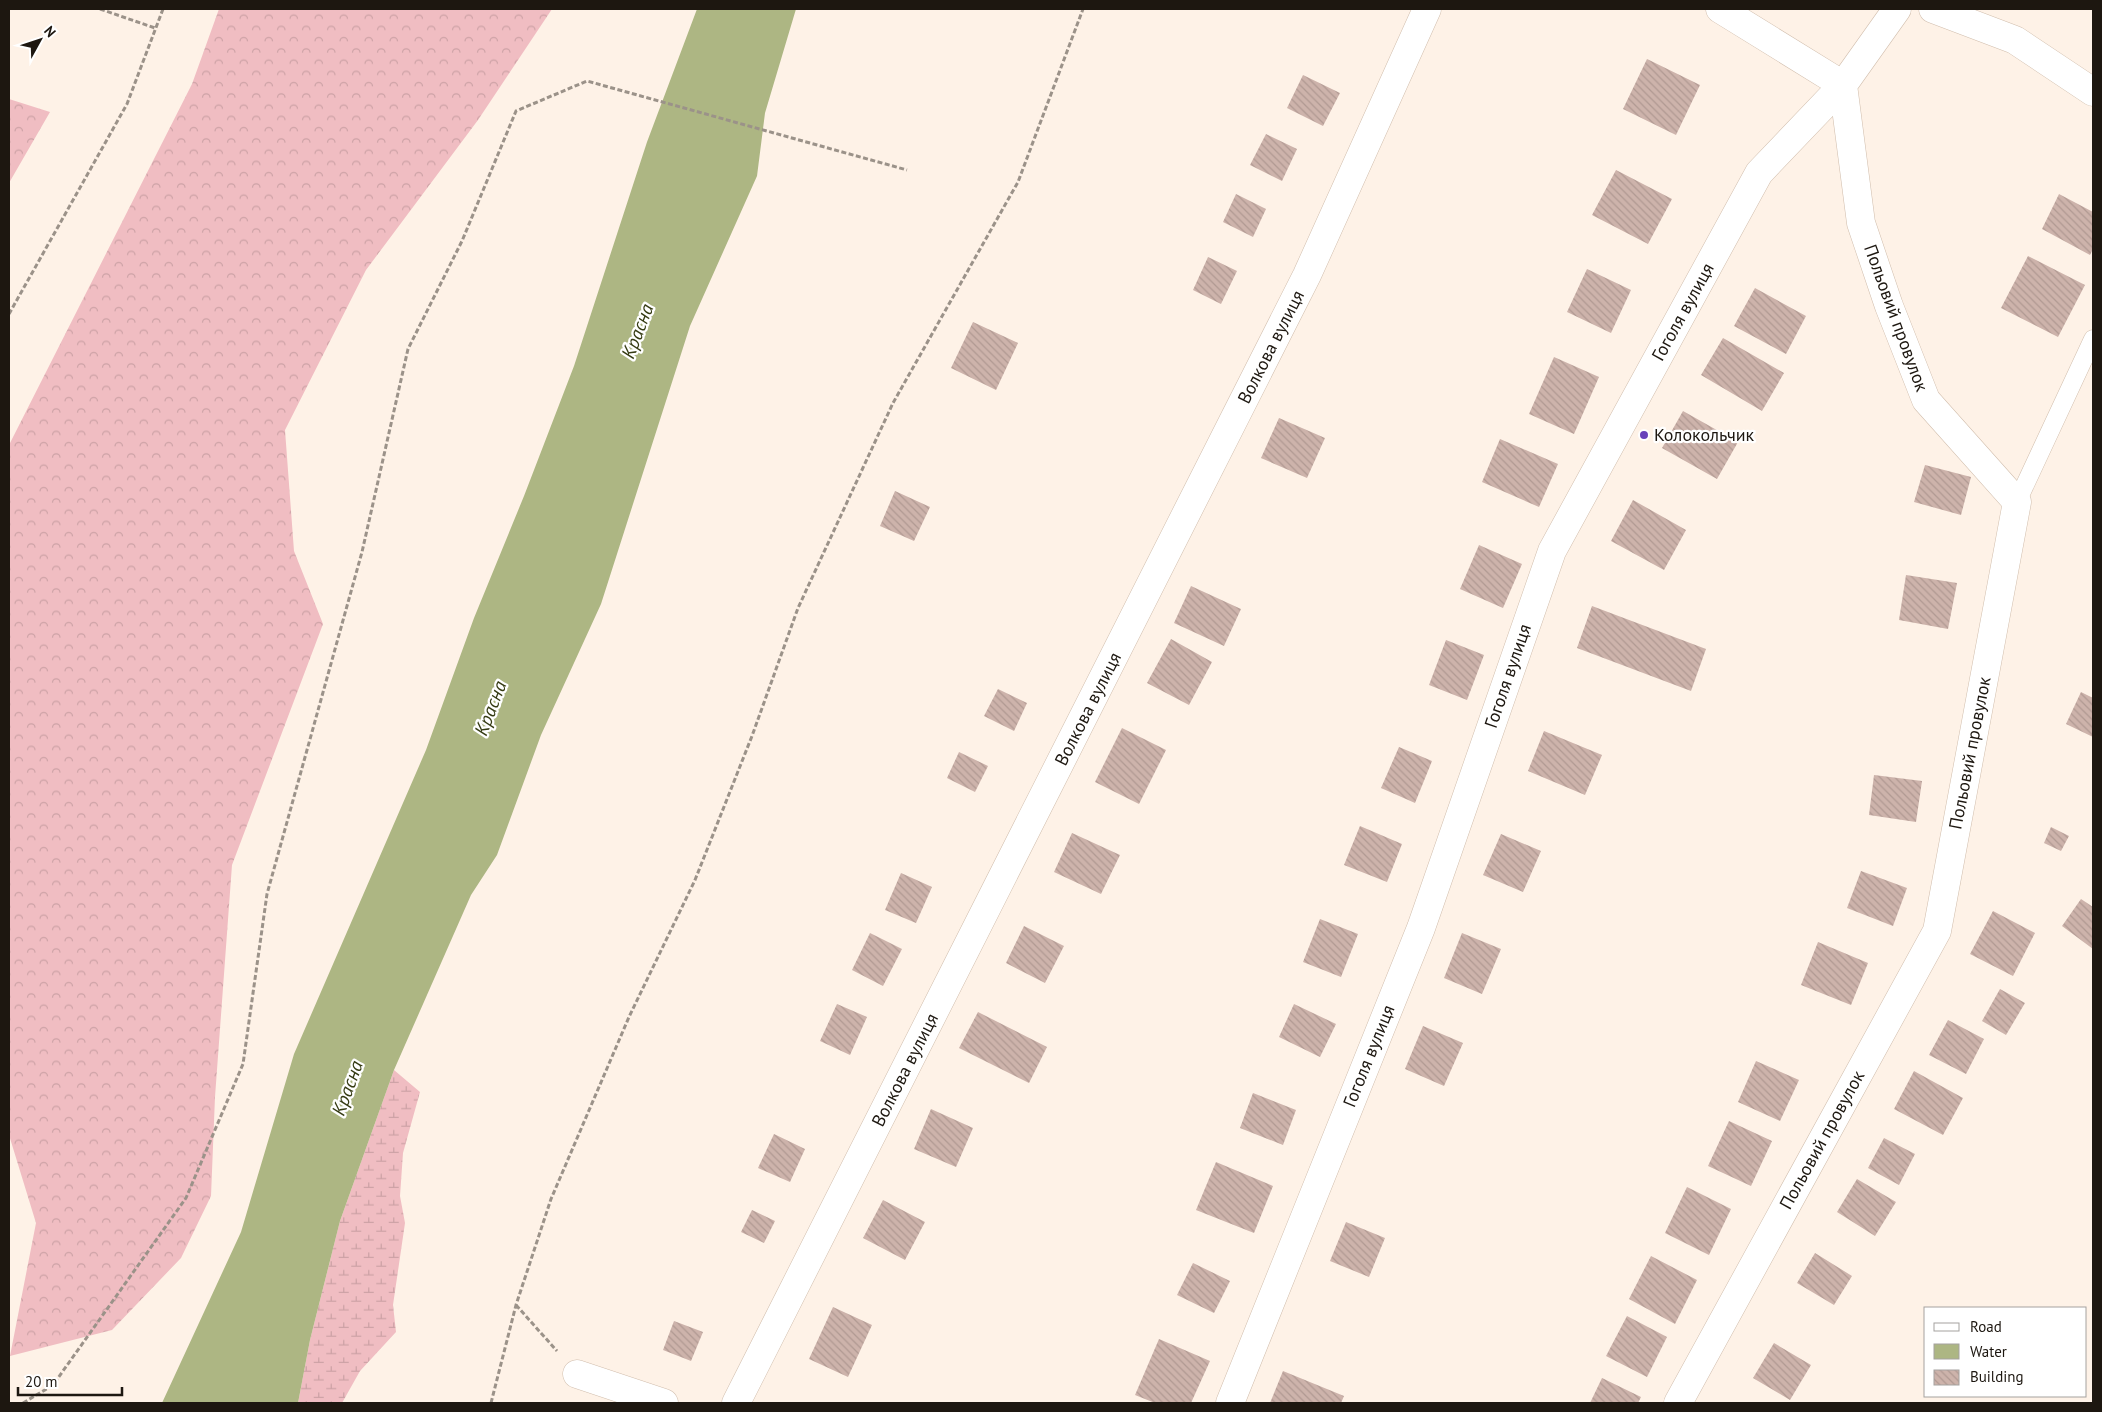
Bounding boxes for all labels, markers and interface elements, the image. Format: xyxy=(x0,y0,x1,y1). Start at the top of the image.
north arrow xyxy=(15,15,65,65)
text: N xyxy=(40,22,60,41)
street label: Польовий провулок xyxy=(1859,241,1934,395)
street label: Гоголя вулиця xyxy=(1646,259,1719,365)
street label: Волкова вулиця xyxy=(1232,286,1309,407)
water label: Красна xyxy=(616,300,659,362)
place label: Колокольчик xyxy=(1654,423,1755,446)
marker: Колокольчик xyxy=(1638,429,1650,441)
street label: Гоголя вулиця xyxy=(1479,621,1536,731)
street label: Волкова вулиця xyxy=(1049,648,1126,769)
street label: Польовий провулок xyxy=(1943,674,1996,831)
water label: Красна xyxy=(469,677,512,739)
street label: Гоголя вулиця xyxy=(1338,1001,1399,1110)
street label: Волкова вулиця xyxy=(866,1009,943,1130)
water label: Красна xyxy=(326,1057,368,1119)
street label: Польовий провулок xyxy=(1774,1066,1869,1213)
legend xyxy=(1924,1307,2087,1397)
text: Road xyxy=(1970,1317,2002,1336)
text: Water xyxy=(1970,1342,2007,1361)
scale bar xyxy=(18,1364,121,1396)
text: Building xyxy=(1970,1367,2024,1386)
text: 20 m xyxy=(25,1372,58,1391)

